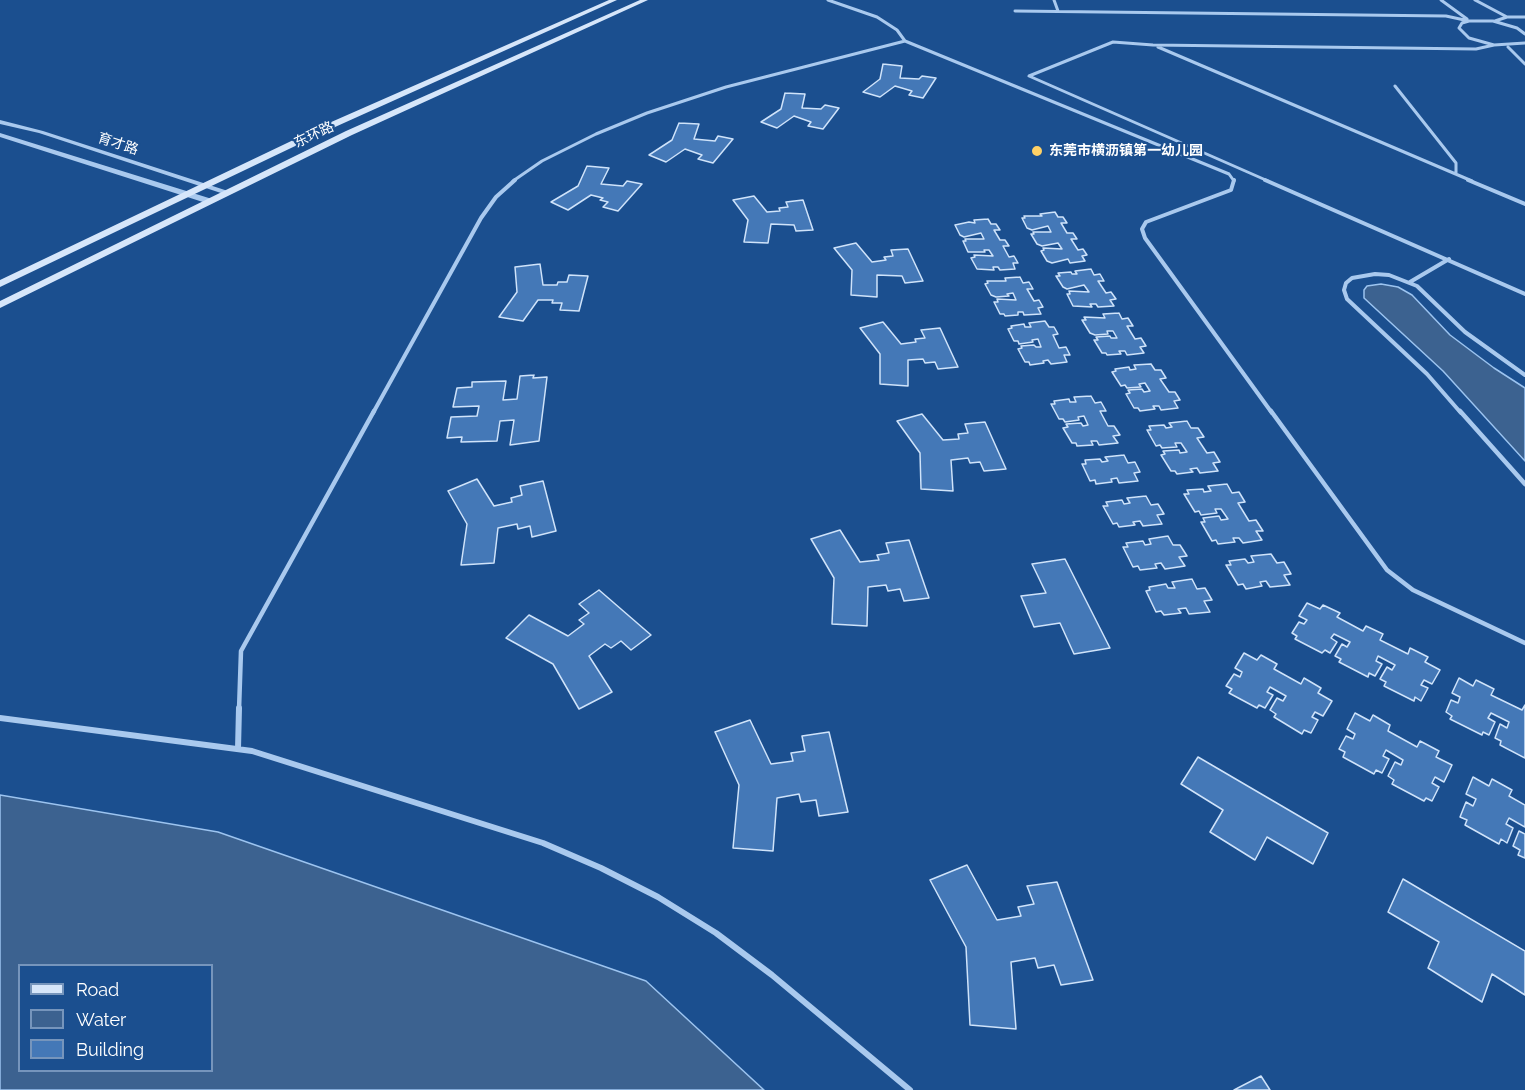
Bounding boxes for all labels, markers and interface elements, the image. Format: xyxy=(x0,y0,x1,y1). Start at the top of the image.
street label: 东环路 xyxy=(291,119,337,151)
street label: 育才路 xyxy=(95,130,141,158)
place label: 东莞市横沥镇第一幼儿园 xyxy=(1049,143,1203,159)
marker: 东莞市横沥镇第一幼儿园 xyxy=(1030,144,1044,158)
legend xyxy=(18,964,213,1072)
text: Road xyxy=(76,979,119,1000)
text: Water xyxy=(76,1009,126,1030)
text: Building xyxy=(76,1039,144,1060)

